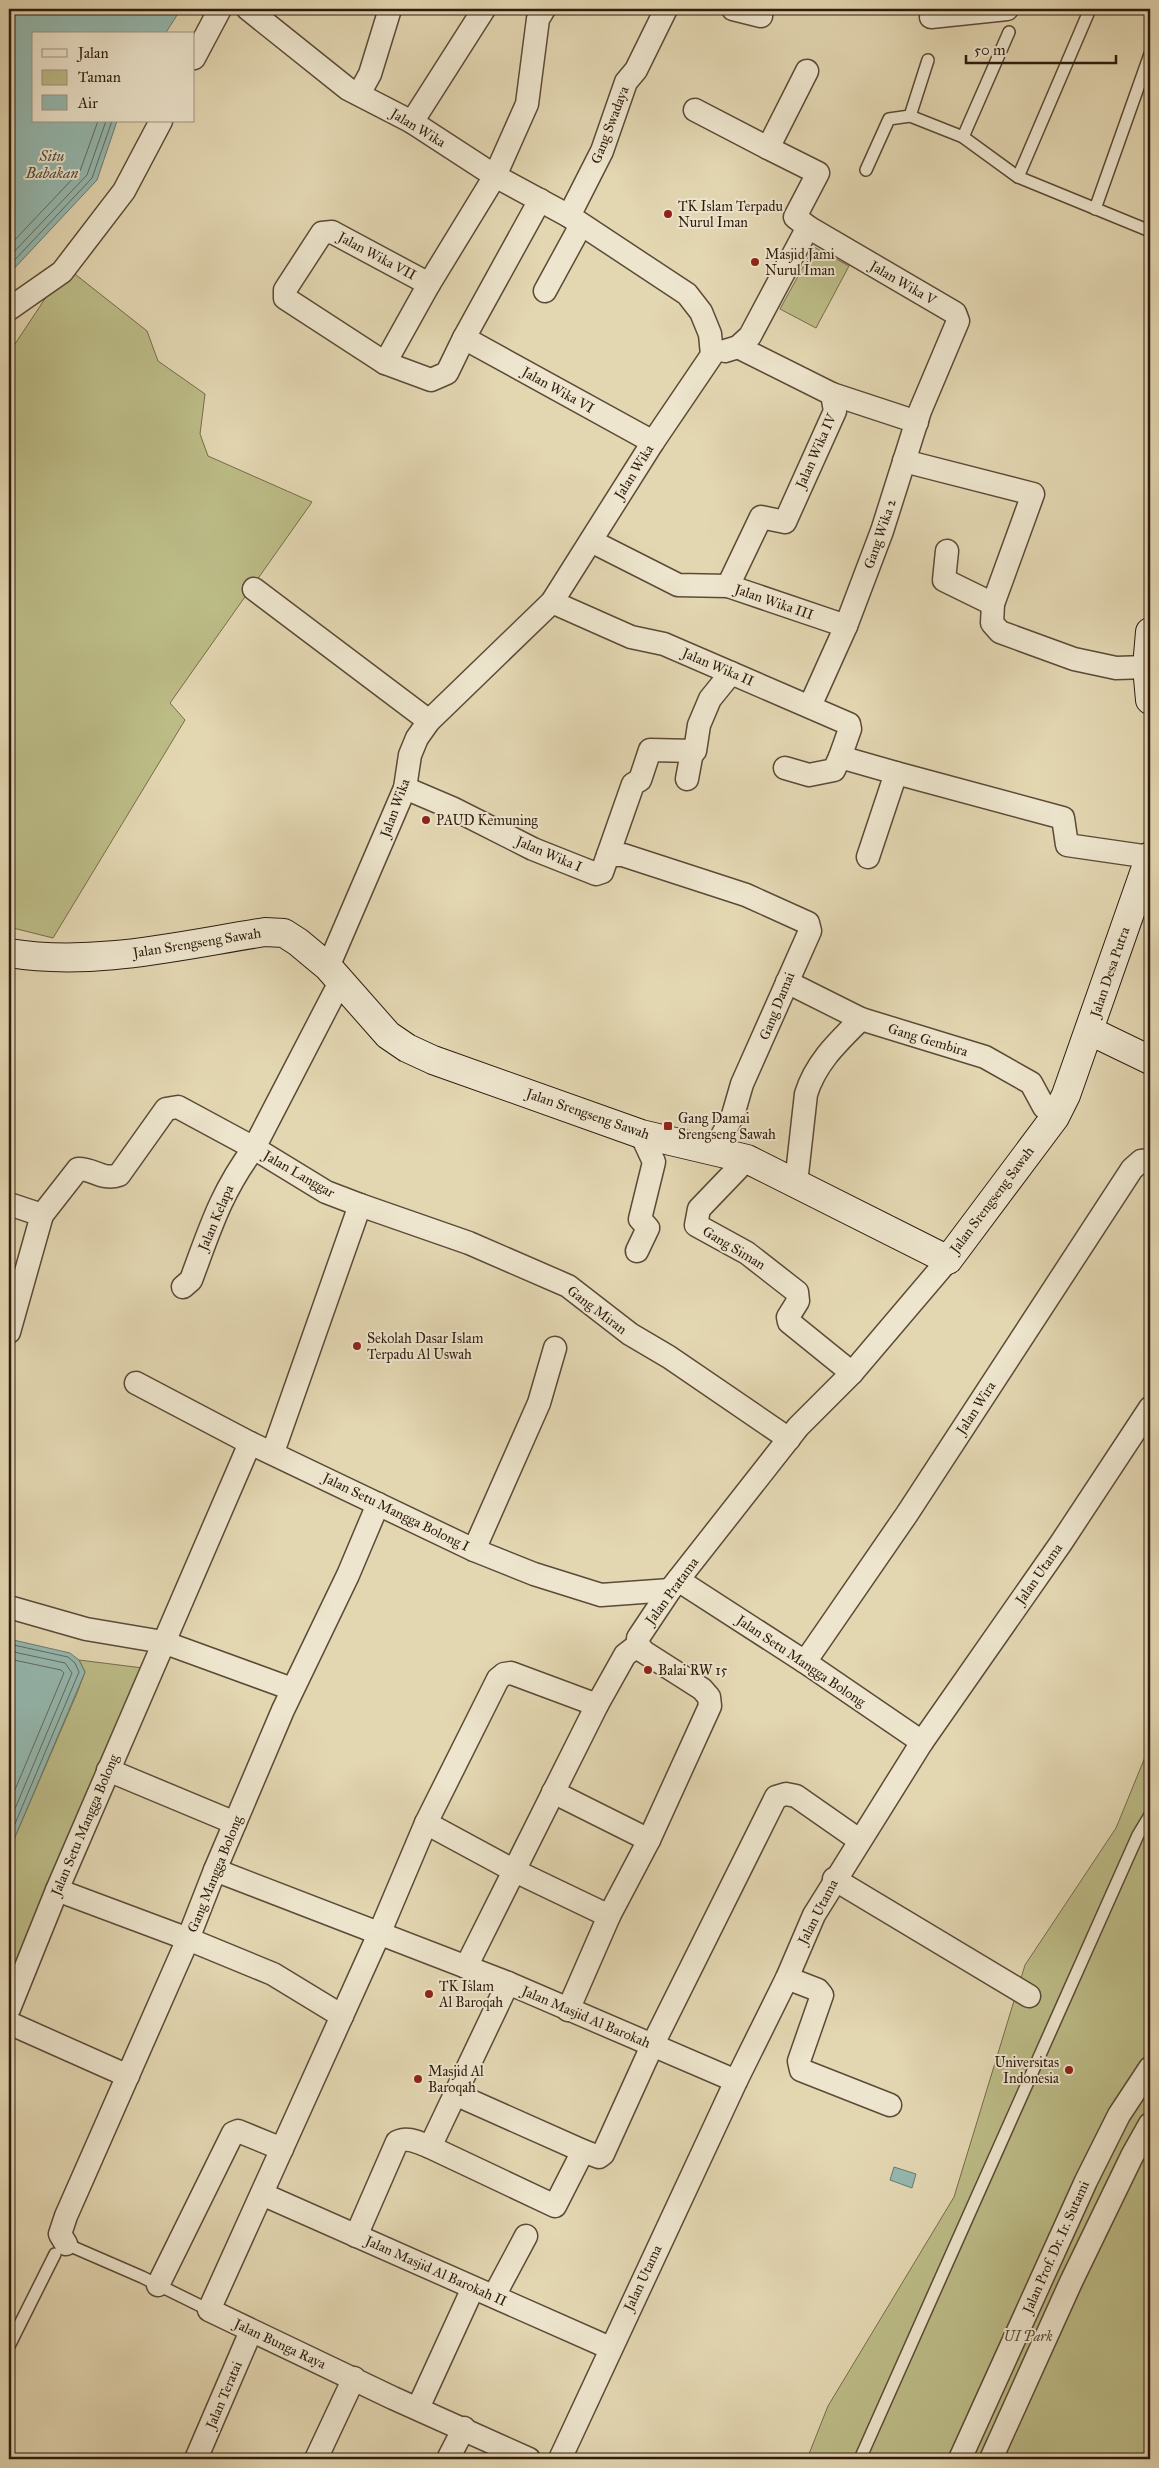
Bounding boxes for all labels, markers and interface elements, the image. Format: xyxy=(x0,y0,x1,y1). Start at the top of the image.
legend xyxy=(32,32,195,122)
scale bar xyxy=(966,32,1116,64)
text: 50 m xyxy=(974,41,1006,59)
text: Jalan xyxy=(76,44,109,63)
text: Taman xyxy=(78,68,121,86)
street label: Gang Swadaya xyxy=(587,84,633,166)
text: Air xyxy=(77,94,98,112)
street label: Jalan Wika xyxy=(385,104,449,152)
water label: Situ Babakan xyxy=(25,147,78,182)
place label: TK Islam Terpadu Nurul Iman xyxy=(678,198,783,231)
marker: TK Islam Terpadu Nurul Iman xyxy=(662,208,674,220)
street label: Jalan Wika VII xyxy=(333,227,419,285)
place label: Masjid Jami Nurul Iman xyxy=(765,246,835,279)
marker: Masjid Jami Nurul Iman xyxy=(749,256,761,268)
street label: Jalan Wika V xyxy=(865,256,940,310)
street label: Jalan Wika VI xyxy=(517,362,597,418)
street label: Jalan Wika IV xyxy=(791,410,841,493)
street label: Jalan Wika xyxy=(610,442,658,505)
street label: Gang Wika 2 xyxy=(860,497,900,571)
street label: Jalan Wika III xyxy=(730,580,816,624)
street label: Jalan Wika II xyxy=(677,644,756,691)
street label: Jalan Wika xyxy=(376,776,414,842)
place label: PAUD Kemuning xyxy=(436,812,538,829)
marker: PAUD Kemuning xyxy=(420,814,432,826)
street label: Jalan Wika I xyxy=(511,832,585,876)
street label: Jalan Srengseng Sawah xyxy=(130,924,263,963)
street label: Jalan Desa Putra xyxy=(1086,925,1134,1021)
street label: Gang Damai xyxy=(756,969,798,1042)
street label: Gang Gembira xyxy=(886,1020,970,1060)
street label: Jalan Srengseng Sawah xyxy=(522,1084,652,1144)
place label: Gang Damai Srengseng Sawah xyxy=(678,1110,776,1143)
marker: Gang Damai Srengseng Sawah xyxy=(662,1120,674,1132)
street label: Jalan Srengseng Sawah xyxy=(945,1143,1039,1259)
street label: Jalan Langgar xyxy=(258,1146,338,1202)
street label: Jalan Kelapa xyxy=(194,1182,238,1256)
street label: Gang Siman xyxy=(699,1223,769,1274)
street label: Gang Miran xyxy=(564,1282,631,1338)
place label: Sekolah Dasar Islam Terpadu Al Uswah xyxy=(367,1330,484,1363)
marker: Sekolah Dasar Islam Terpadu Al Uswah xyxy=(351,1340,363,1352)
street label: Jalan Wira xyxy=(951,1378,1000,1440)
street label: Jalan Setu Mangga Bolong I xyxy=(318,1468,472,1556)
street label: Jalan Utama xyxy=(1011,1540,1067,1610)
street label: Jalan Pratama xyxy=(641,1554,703,1630)
street label: Jalan Setu Mangga Bolong xyxy=(731,1610,869,1712)
place label: Balai RW 15 xyxy=(658,1662,728,1679)
marker: Balai RW 15 xyxy=(642,1664,654,1676)
street label: Jalan Setu Mangga Bolong xyxy=(47,1751,124,1901)
street label: Gang Mangga Bolong xyxy=(184,1813,246,1935)
street label: Jalan Utama xyxy=(793,1877,843,1950)
place label: TK Islam Al Baroqah xyxy=(438,1978,503,2012)
street label: Jalan Masjid Al Barokah xyxy=(517,1981,653,2053)
marker: TK Islam Al Baroqah xyxy=(423,1988,435,2000)
place label: Universitas Indonesia xyxy=(995,2054,1059,2087)
place label: Masjid Al Baroqah xyxy=(428,2063,484,2097)
marker: Universitas Indonesia xyxy=(1063,2064,1075,2076)
marker: Masjid Al Baroqah xyxy=(412,2073,424,2085)
street label: Jalan Prof. Dr. Ir. Sutami xyxy=(1018,2178,1094,2318)
street label: Jalan Masjid Al Barokah II xyxy=(360,2231,509,2311)
street label: Jalan Utama xyxy=(619,2242,667,2316)
street label: Jalan Bunga Raya xyxy=(229,2314,329,2374)
park label: UI Park xyxy=(1004,2328,1053,2345)
street label: Jalan Teratai xyxy=(201,2359,247,2434)

